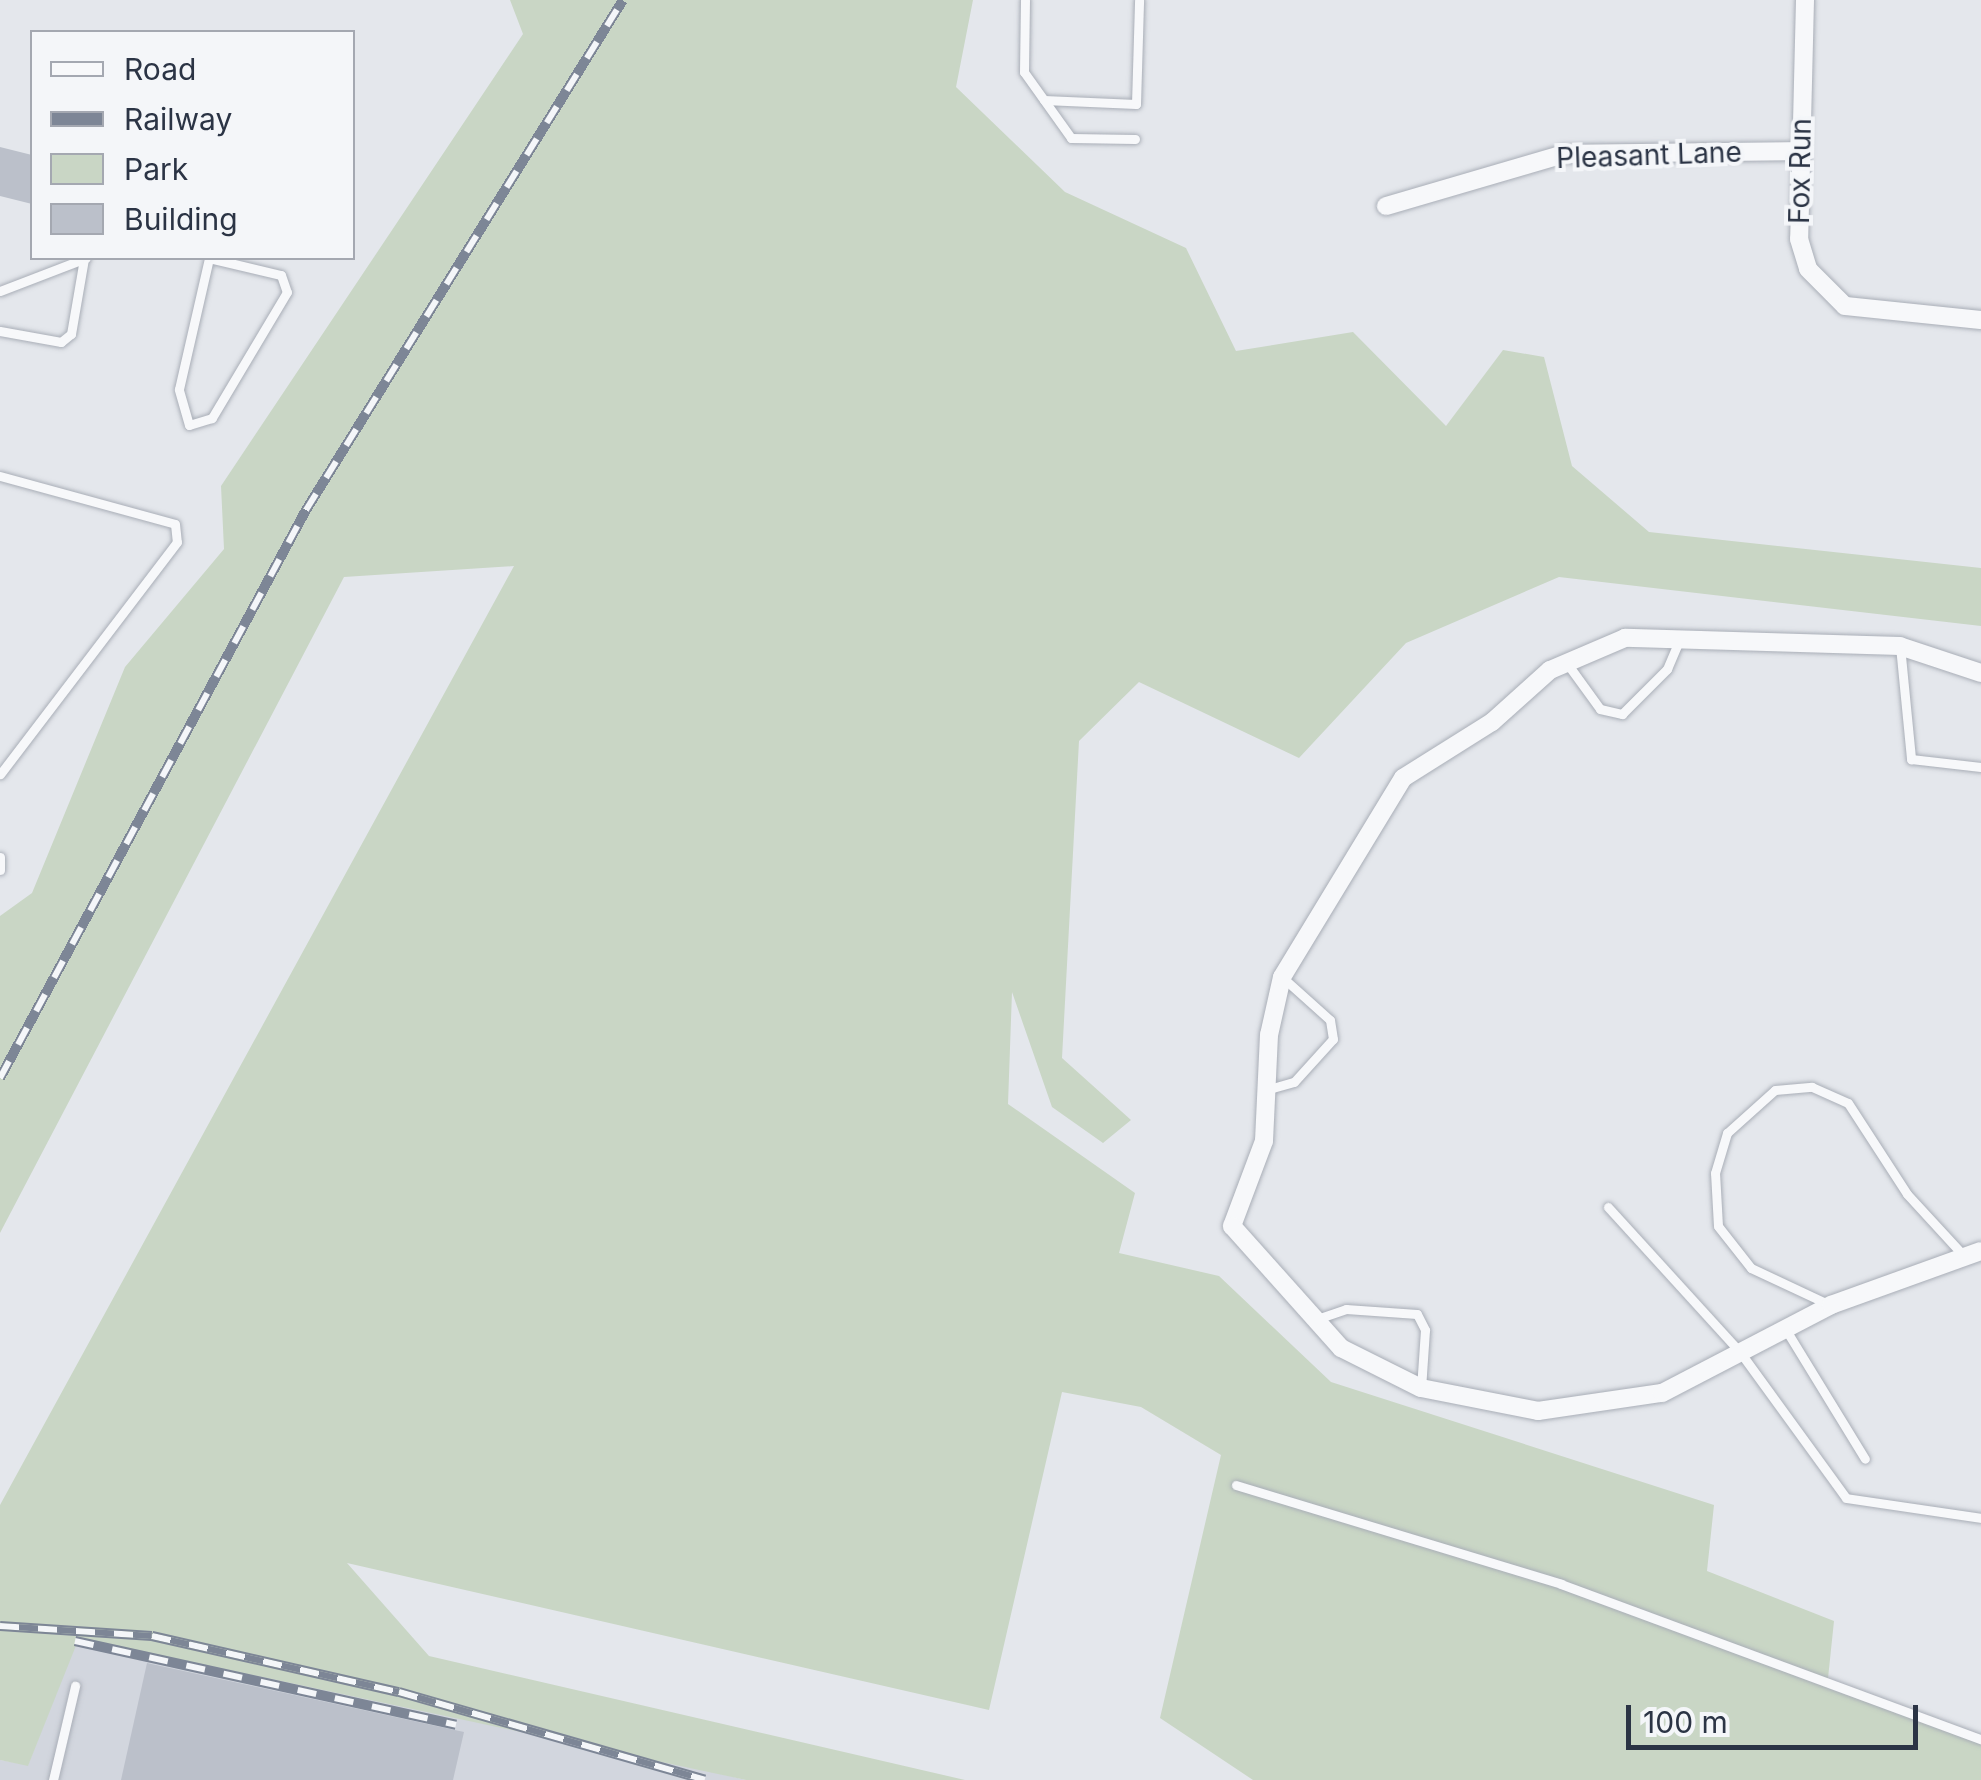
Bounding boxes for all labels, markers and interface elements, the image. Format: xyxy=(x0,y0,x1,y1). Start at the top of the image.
legend xyxy=(30,30,355,260)
text: Road xyxy=(124,51,196,87)
text: Railway xyxy=(124,101,232,137)
street label: Fox Run xyxy=(1782,118,1818,224)
street label: Pleasant Lane xyxy=(1556,135,1742,175)
text: Park xyxy=(124,151,188,187)
text: Building xyxy=(124,201,238,237)
scale bar xyxy=(1631,1685,1924,1747)
text: 100 m xyxy=(1643,1704,1728,1740)

